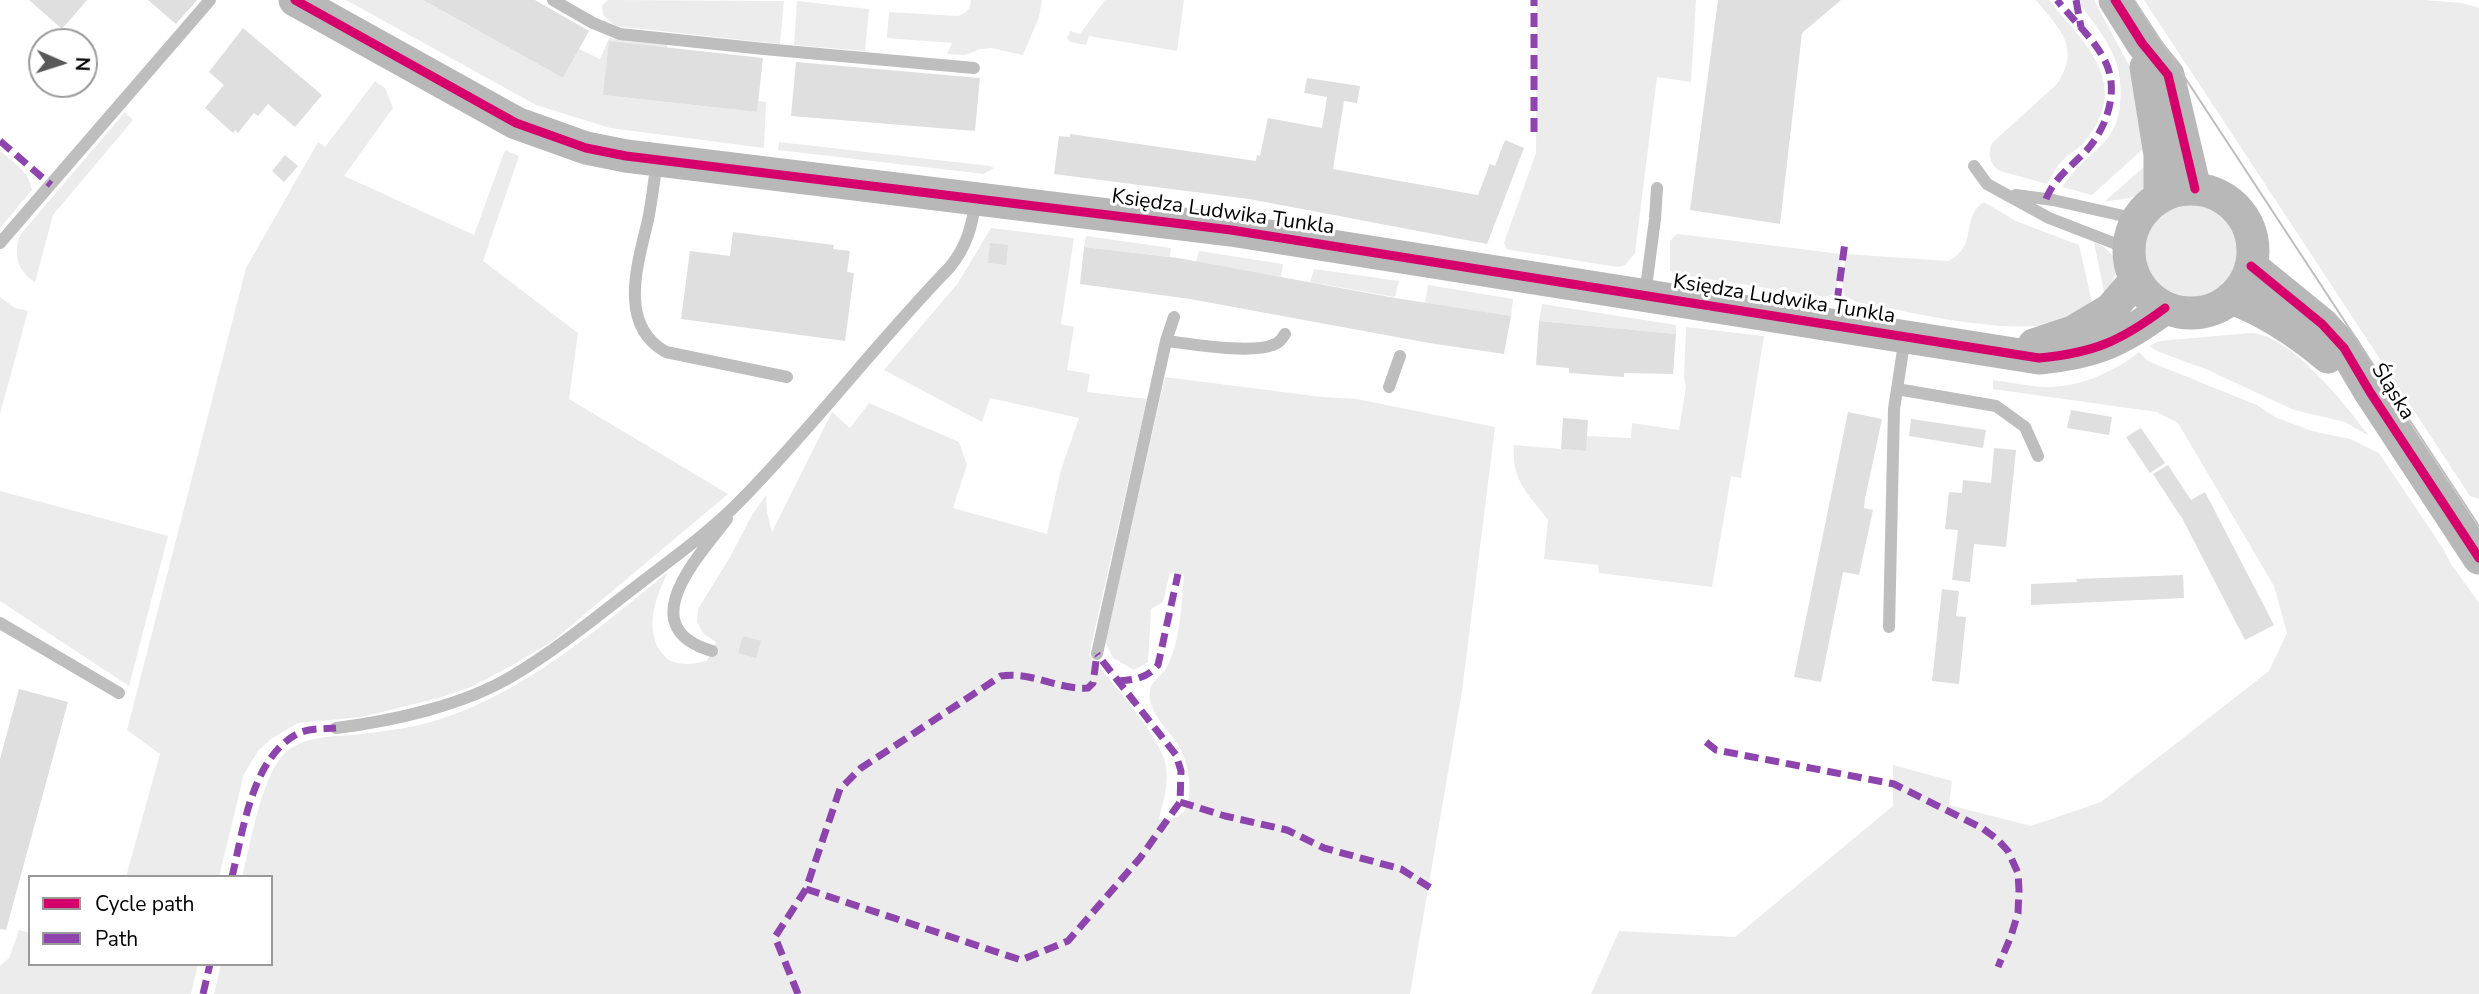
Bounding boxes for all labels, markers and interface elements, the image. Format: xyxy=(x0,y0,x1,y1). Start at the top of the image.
north arrow xyxy=(28,28,98,98)
text: N xyxy=(69,56,95,72)
street label: Księdza Ludwika Tunkla xyxy=(1110,185,1336,241)
street label: Księdza Ludwika Tunkla xyxy=(1671,270,1897,330)
street label: Śląska xyxy=(2365,359,2419,425)
legend xyxy=(28,875,273,966)
text: Cycle path xyxy=(95,890,194,918)
text: Path xyxy=(95,925,138,953)

